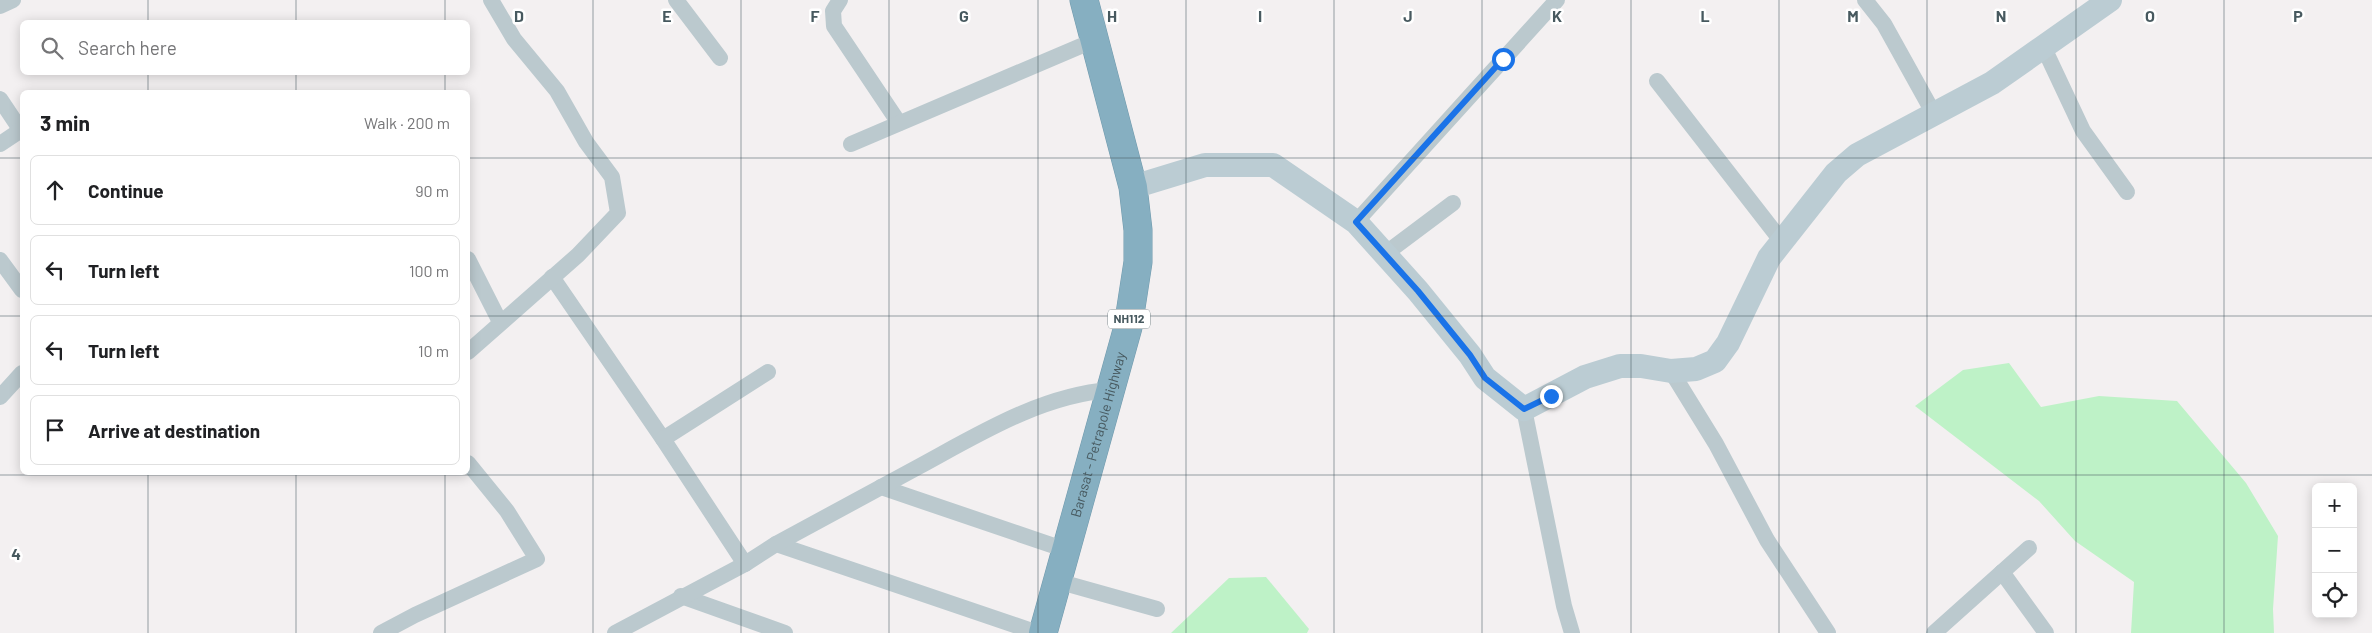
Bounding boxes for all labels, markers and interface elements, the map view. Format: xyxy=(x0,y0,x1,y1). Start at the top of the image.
text: D xyxy=(514,6,524,25)
text: E xyxy=(662,6,672,25)
text: F xyxy=(811,6,820,25)
text: G xyxy=(959,6,969,25)
text: H xyxy=(1107,6,1117,25)
text: I xyxy=(1258,6,1262,25)
text: J xyxy=(1403,6,1413,25)
text: K xyxy=(1552,6,1562,25)
text: L xyxy=(1700,6,1710,25)
text: M xyxy=(1847,6,1859,25)
text: N xyxy=(1996,6,2006,25)
text: O xyxy=(2145,6,2155,25)
text: P xyxy=(2293,6,2303,25)
search box xyxy=(20,20,470,75)
icon: search xyxy=(38,34,66,62)
text: Search here xyxy=(78,36,177,59)
route start xyxy=(1492,48,1515,71)
text: 3 min xyxy=(40,110,90,135)
text: Walk · 200 m xyxy=(364,113,450,132)
icon: ahead xyxy=(41,176,69,204)
text: Continue xyxy=(88,179,164,202)
text: 90 m xyxy=(415,181,449,200)
icon: left xyxy=(41,256,69,284)
text: Turn left xyxy=(88,259,159,282)
text: 100 m xyxy=(409,261,449,280)
road number: NH112 xyxy=(1108,310,1150,328)
icon: left xyxy=(41,336,69,364)
text: Turn left xyxy=(88,339,159,362)
text: 10 m xyxy=(418,341,449,360)
street label: Barasat - Petrapole Highway xyxy=(1067,349,1129,519)
route end xyxy=(1540,385,1563,408)
icon: arrive xyxy=(41,416,69,444)
text: Arrive at destination xyxy=(88,419,260,442)
map controls xyxy=(2312,483,2357,618)
button: + xyxy=(2312,483,2357,528)
button: − xyxy=(2312,528,2357,573)
text: 4 xyxy=(11,544,21,563)
button: locate xyxy=(2312,573,2357,618)

